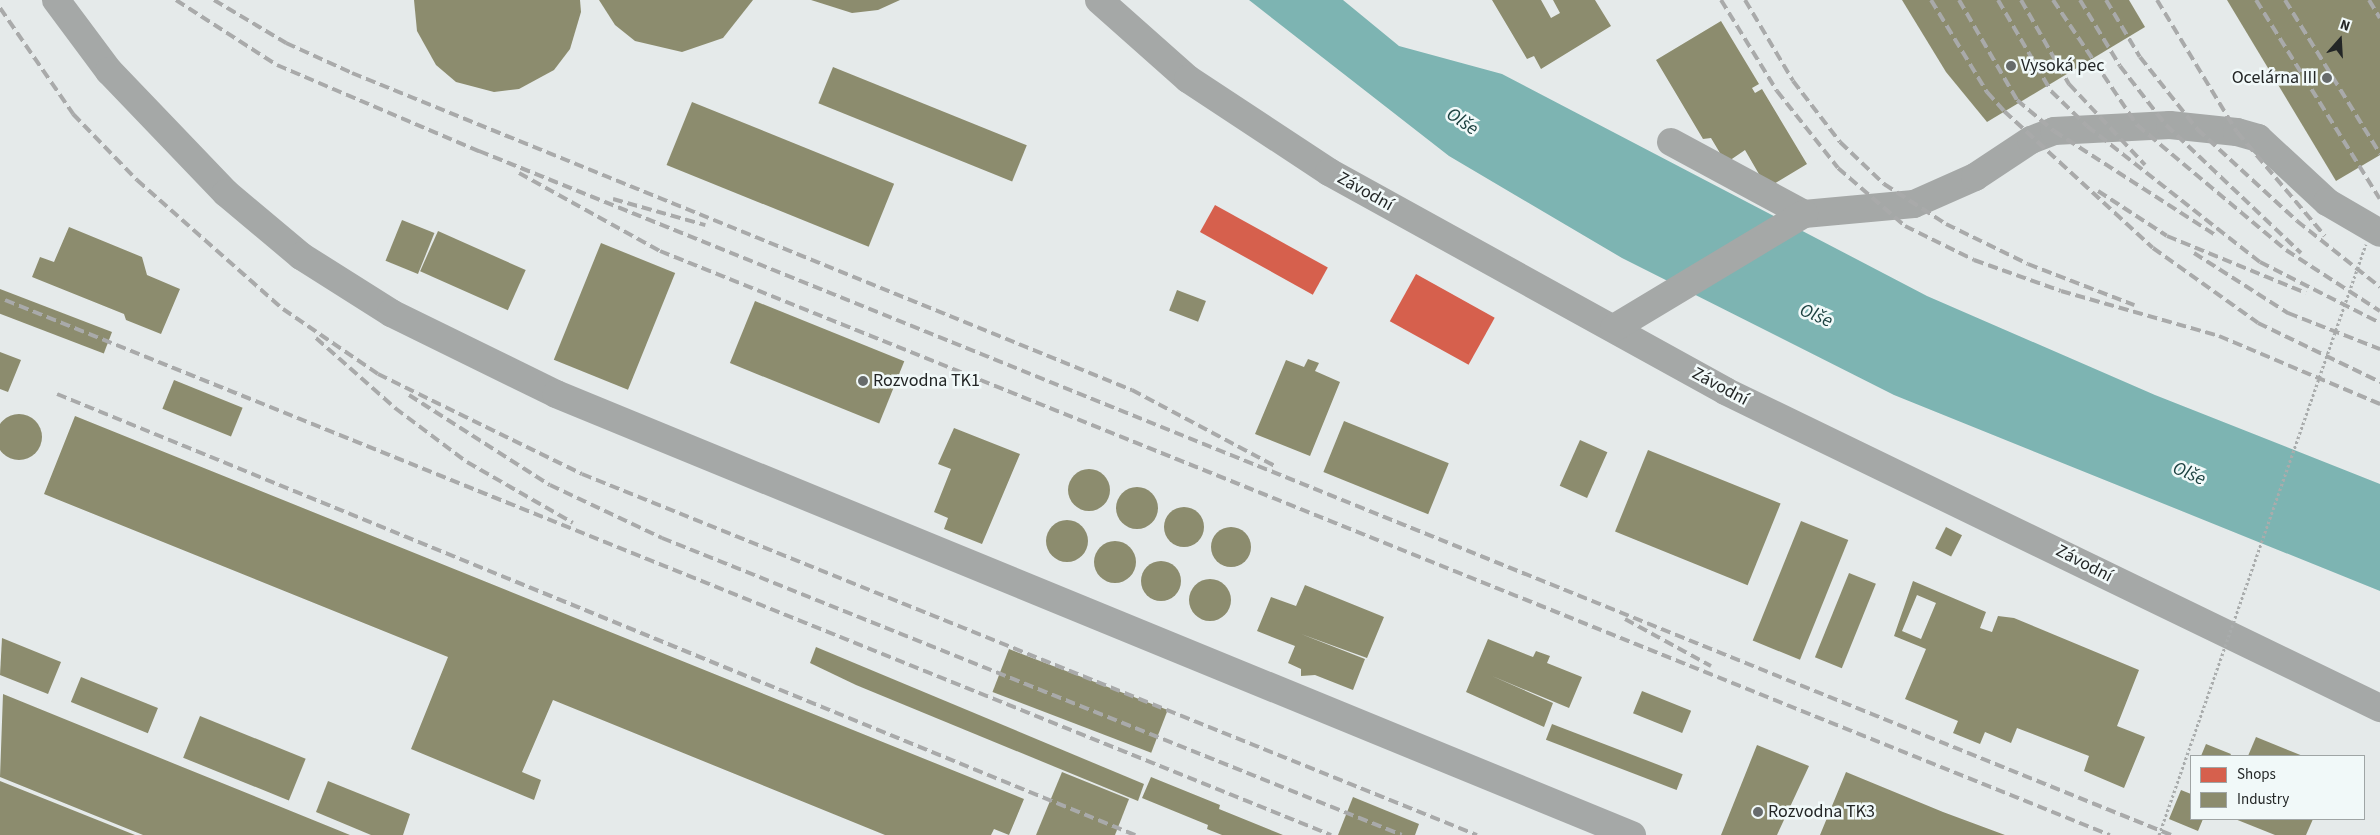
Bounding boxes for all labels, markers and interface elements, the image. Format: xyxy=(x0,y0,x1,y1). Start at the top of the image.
north arrow xyxy=(2315,15,2365,65)
text: N xyxy=(2337,15,2353,37)
place label: Vysoká pec xyxy=(2021,55,2104,77)
marker: Vysoká pec xyxy=(2005,60,2017,72)
place label: Ocelárna III xyxy=(2232,67,2317,89)
marker: Ocelárna III xyxy=(2321,72,2333,84)
water label: Olše xyxy=(1442,103,1482,141)
street label: Závodní xyxy=(1333,168,1397,216)
water label: Olše xyxy=(1796,299,1836,333)
street label: Závodní xyxy=(1688,363,1752,411)
place label: Rozvodna TK1 xyxy=(873,370,980,392)
marker: Rozvodna TK1 xyxy=(857,375,869,387)
water label: Olše xyxy=(2169,457,2209,491)
street label: Závodní xyxy=(2052,541,2116,587)
legend xyxy=(2190,755,2365,820)
text: Shops xyxy=(2237,764,2276,785)
text: Industry xyxy=(2237,789,2289,810)
place label: Rozvodna TK3 xyxy=(1768,801,1875,823)
marker: Rozvodna TK3 xyxy=(1752,806,1764,818)

